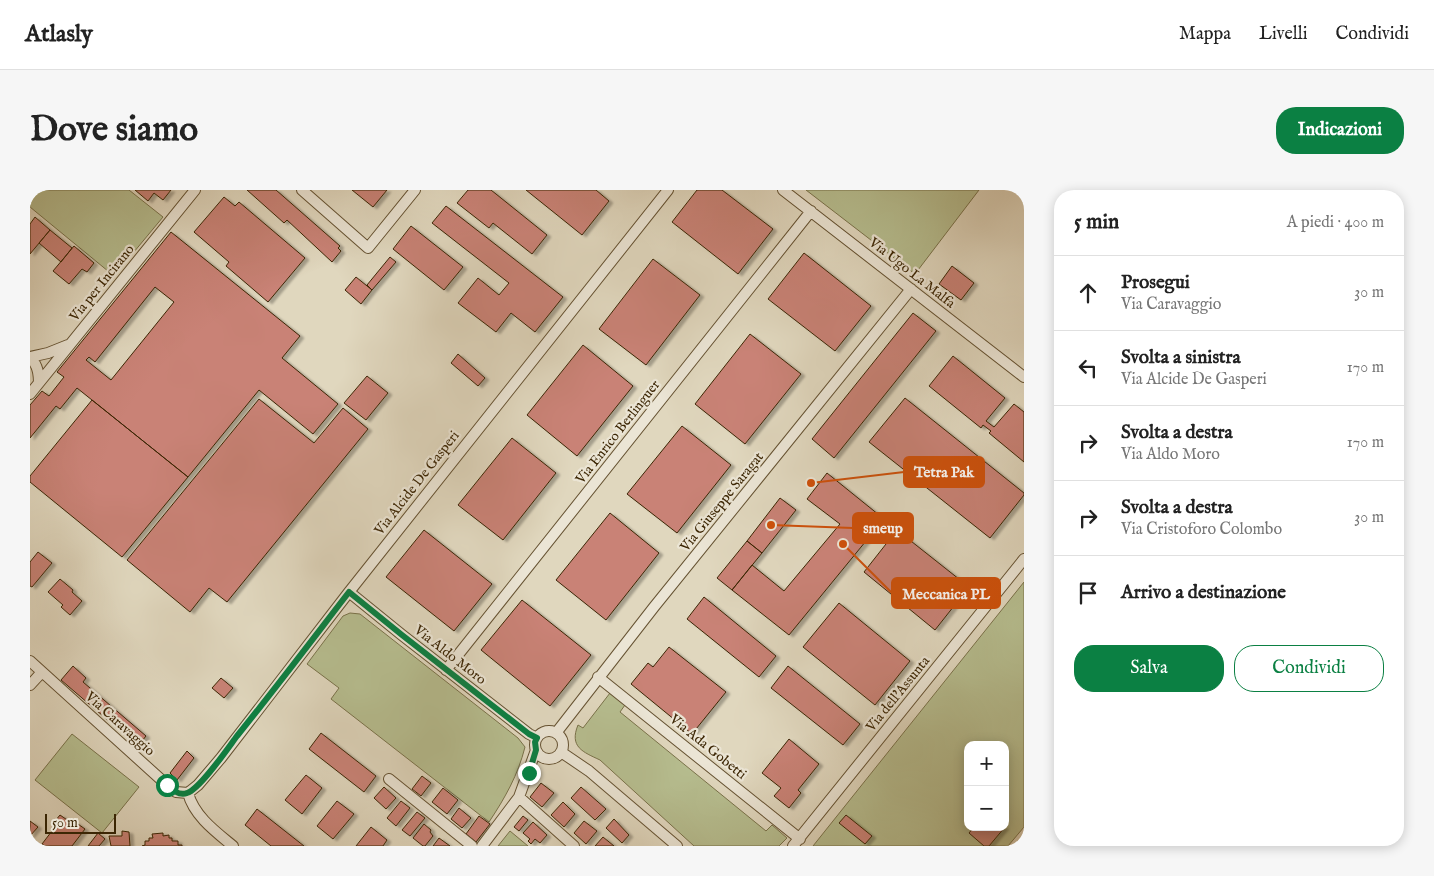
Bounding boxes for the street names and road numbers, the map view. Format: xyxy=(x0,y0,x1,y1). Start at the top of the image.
street label: Via Ugo La Malfa xyxy=(864,233,960,313)
street label: Via per Incirano xyxy=(65,241,139,326)
street label: Via Enrico Berlinguer xyxy=(571,376,664,488)
street label: Via Alcide De Gasperi xyxy=(370,427,464,540)
street label: Via Giuseppe Saragat xyxy=(676,448,768,556)
street label: Via Aldo Moro xyxy=(410,621,490,689)
street label: Via dell'Assunta xyxy=(862,652,934,736)
street label: Via Caravaggio xyxy=(81,687,159,760)
street label: Via Ada Gobetti xyxy=(665,710,750,784)

